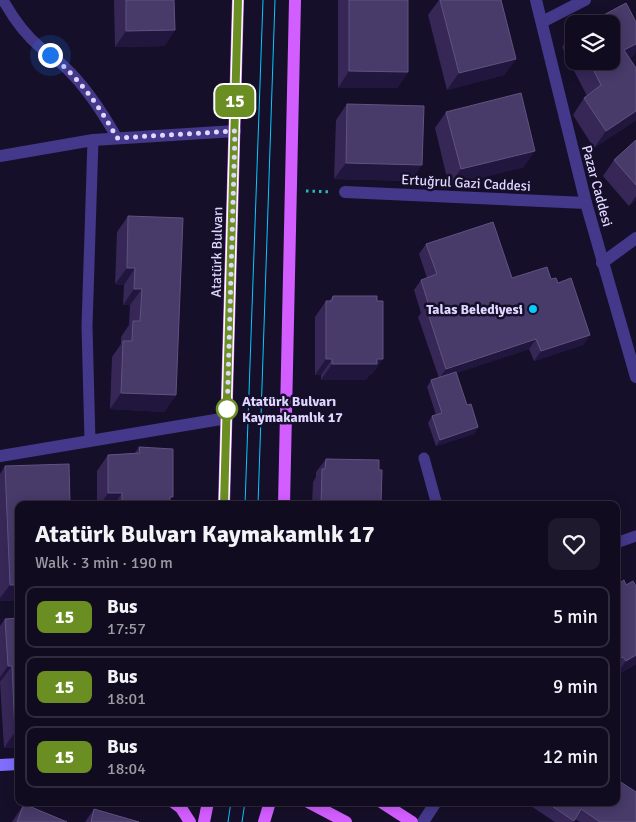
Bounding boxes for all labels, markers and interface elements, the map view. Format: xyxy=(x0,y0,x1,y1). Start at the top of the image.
map controls xyxy=(565,15,620,70)
button: layers xyxy=(565,15,620,70)
your location xyxy=(38,43,63,68)
line badge: 15 xyxy=(212,85,258,117)
text: 15 xyxy=(225,90,245,112)
street label: Pazar Caddesi xyxy=(578,143,616,229)
street label: Ertuğrul Gazi Caddesi xyxy=(401,171,531,195)
street label: Atatürk Bulvarı xyxy=(208,206,226,298)
place label: Talas Belediyesi xyxy=(426,301,523,318)
marker: Talas Belediyesi xyxy=(527,303,539,315)
place label: Atatürk Bulvarı Kaymakamlık 17 xyxy=(242,393,343,426)
marker: Atatürk Bulvarı Kaymakamlık 17 xyxy=(216,398,238,420)
button: heart xyxy=(548,518,600,570)
text: Atatürk Bulvarı Kaymakamlık 17 xyxy=(35,519,375,549)
text: Walk · 3 min · 190 m xyxy=(35,553,173,573)
text: Bus xyxy=(107,595,138,619)
text: 5 min xyxy=(553,605,598,629)
text: 15 xyxy=(55,606,74,628)
text: 17:57 xyxy=(107,619,146,639)
text: Bus xyxy=(107,665,138,689)
text: 9 min xyxy=(553,675,598,699)
text: 15 xyxy=(55,676,74,698)
text: 18:01 xyxy=(107,689,146,709)
text: Bus xyxy=(107,735,138,759)
text: 12 min xyxy=(543,745,598,769)
text: 15 xyxy=(55,746,74,768)
text: 18:04 xyxy=(107,759,146,779)

